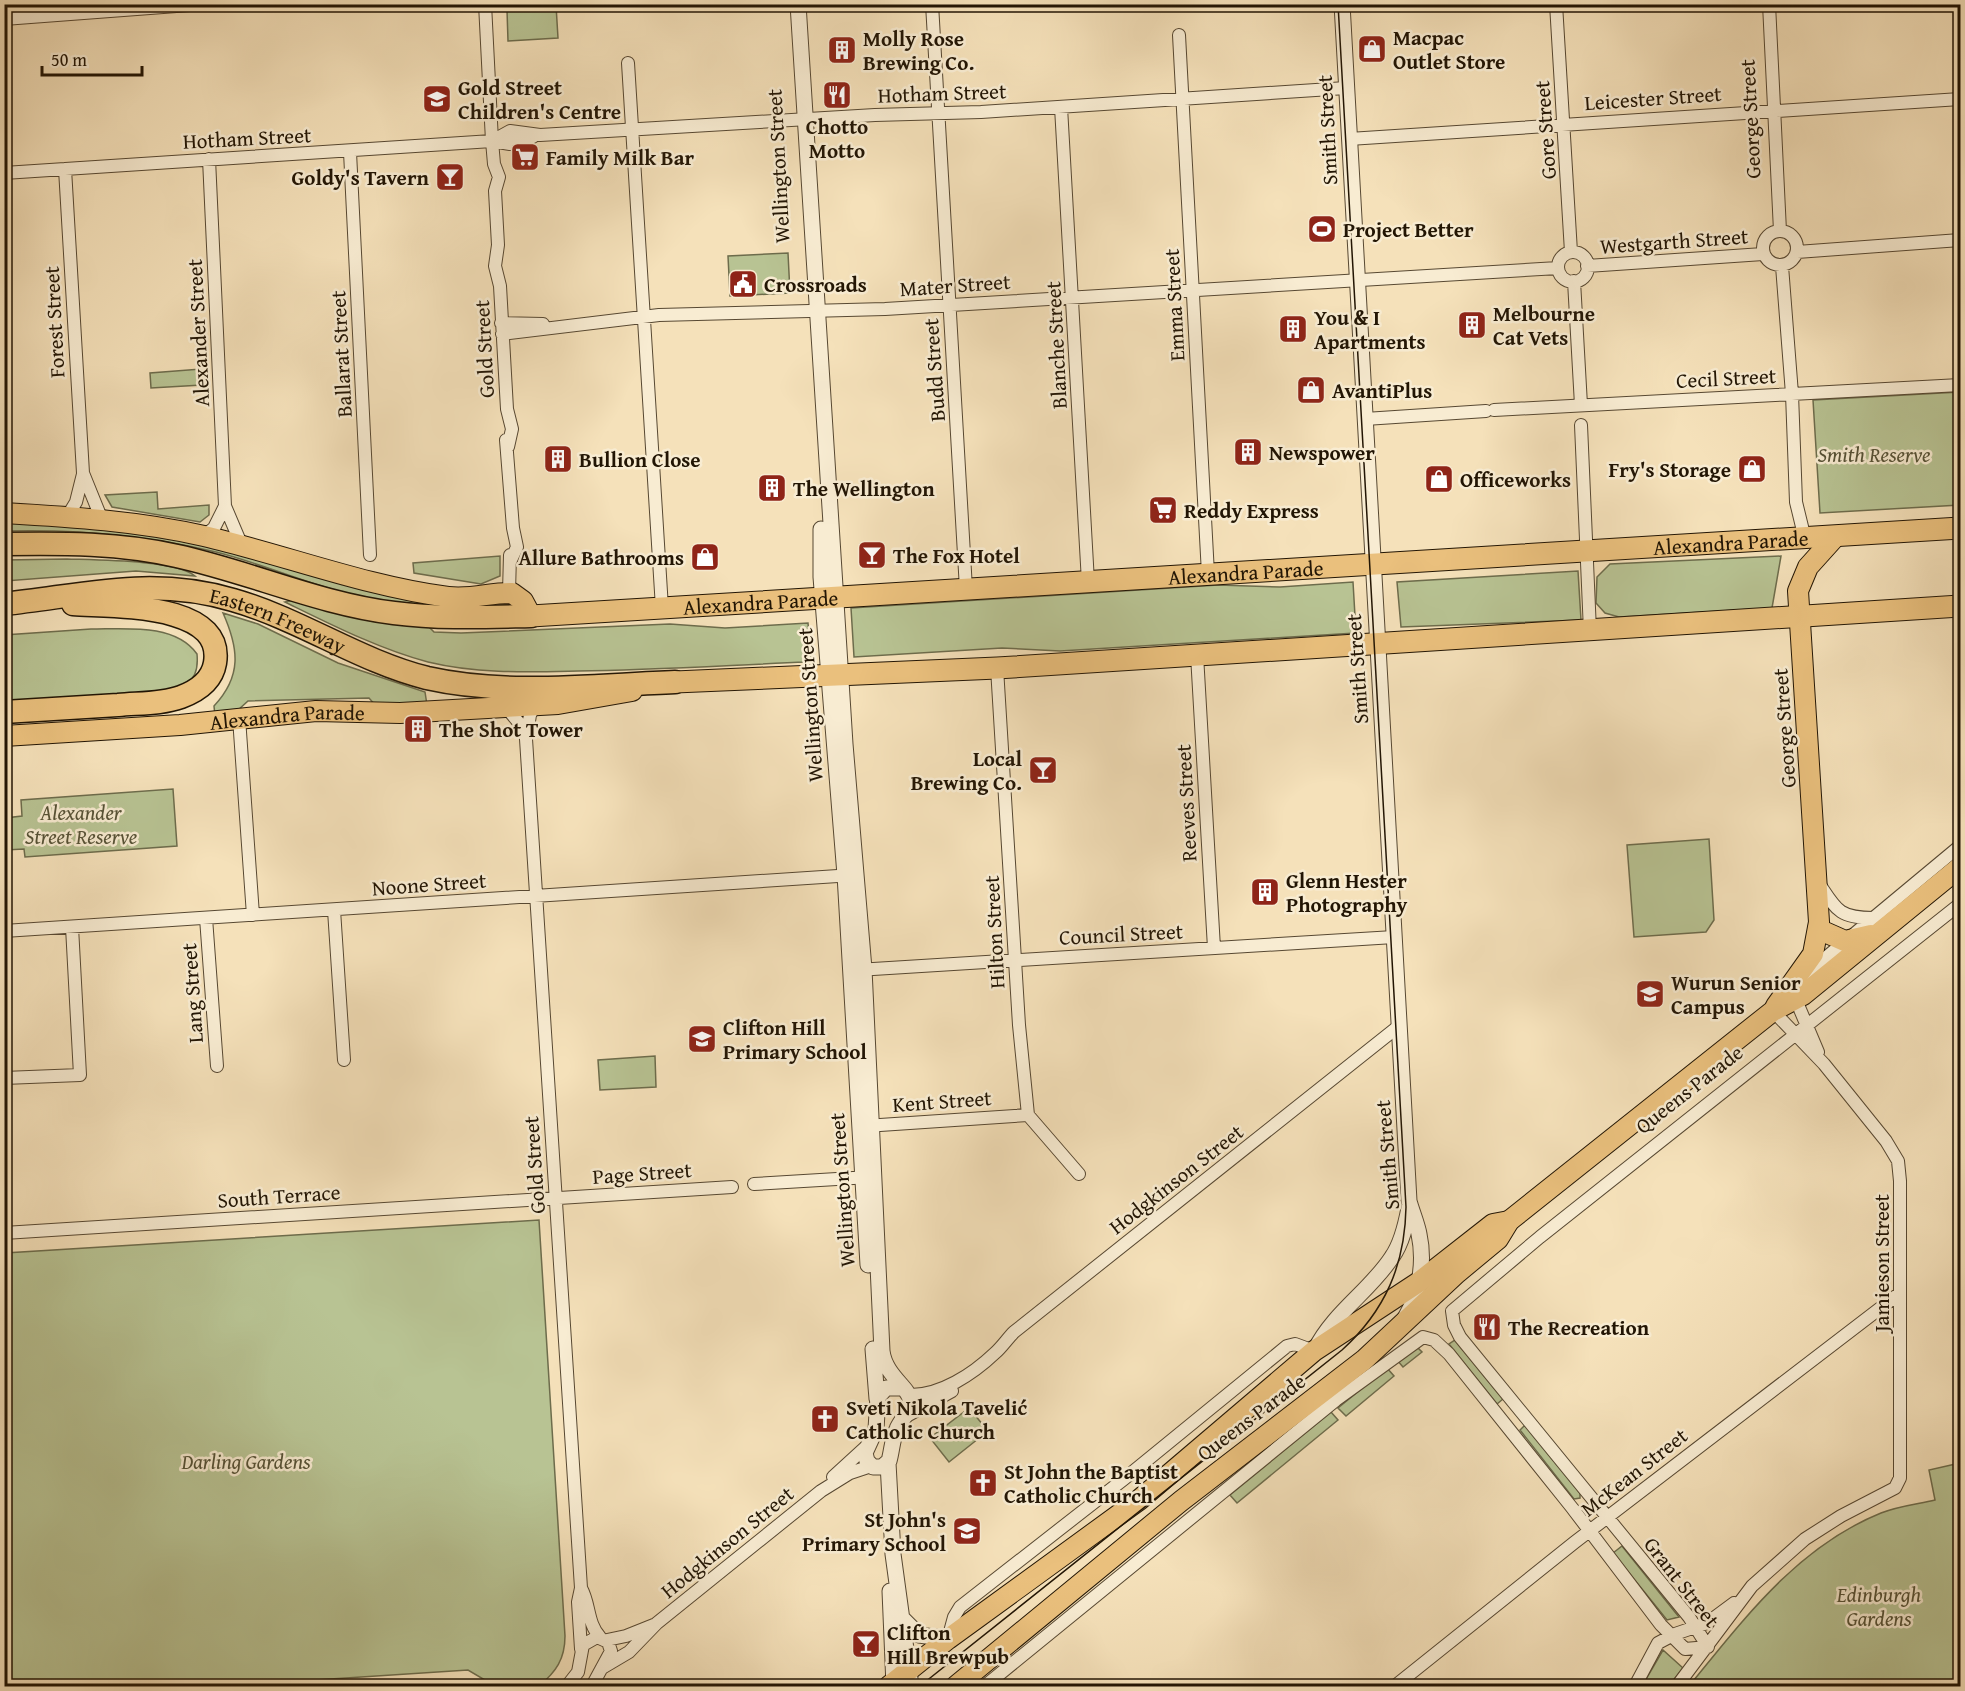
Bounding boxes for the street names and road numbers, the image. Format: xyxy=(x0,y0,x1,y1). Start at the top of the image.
street label: George Street xyxy=(1731,58,1769,180)
street label: Smith Street xyxy=(1309,74,1345,186)
street label: Hotham Street xyxy=(877,75,1007,111)
street label: Leicester Street xyxy=(1584,78,1723,118)
street label: Gore Street xyxy=(1526,79,1564,180)
street label: Wellington Street xyxy=(758,87,798,244)
street label: Hotham Street xyxy=(182,119,313,157)
street label: Westgarth Street xyxy=(1599,220,1750,262)
street label: Emma Street xyxy=(1156,247,1192,362)
street label: Alexander Street xyxy=(179,258,217,408)
street label: Forest Street xyxy=(36,265,72,379)
street label: Mater Street xyxy=(899,266,1012,304)
street label: Blanche Street xyxy=(1037,280,1075,410)
street label: Ballarat Street xyxy=(322,289,360,418)
street label: Gold Street xyxy=(466,299,502,399)
street label: Budd Street xyxy=(915,317,953,423)
street label: Cecil Street xyxy=(1675,360,1777,396)
street label: Alexandra Parade xyxy=(1652,522,1809,562)
street label: Alexandra Parade xyxy=(1167,552,1324,592)
street label: Eastern Freeway xyxy=(207,579,352,661)
street label: Alexandra Parade xyxy=(682,582,839,622)
street label: Smith Street xyxy=(1338,612,1376,725)
street label: Wellington Street xyxy=(789,626,831,783)
street label: George Street xyxy=(1764,667,1804,789)
street label: Alexandra Parade xyxy=(208,695,365,737)
street label: Reeves Street xyxy=(1167,743,1205,863)
street label: Noone Street xyxy=(371,865,488,903)
street label: Hilton Street xyxy=(976,874,1012,989)
street label: Council Street xyxy=(1058,915,1184,953)
street label: Lang Street xyxy=(173,941,211,1044)
street label: Queens Parade xyxy=(1629,1037,1750,1141)
street label: Kent Street xyxy=(891,1082,993,1120)
street label: Smith Street xyxy=(1367,1098,1407,1211)
street label: Wellington Street xyxy=(821,1111,863,1268)
street label: Gold Street xyxy=(515,1114,553,1215)
street label: Hodgkinson Street xyxy=(1102,1116,1250,1241)
street label: Page Street xyxy=(591,1154,693,1192)
street label: South Terrace xyxy=(216,1176,342,1216)
street label: Jamieson Street xyxy=(1866,1193,1897,1335)
street label: Queens Parade xyxy=(1190,1366,1312,1468)
street label: McKean Street xyxy=(1574,1420,1695,1524)
street label: Hodgkinson Street xyxy=(654,1478,801,1605)
street label: Grant Street xyxy=(1637,1530,1728,1634)

